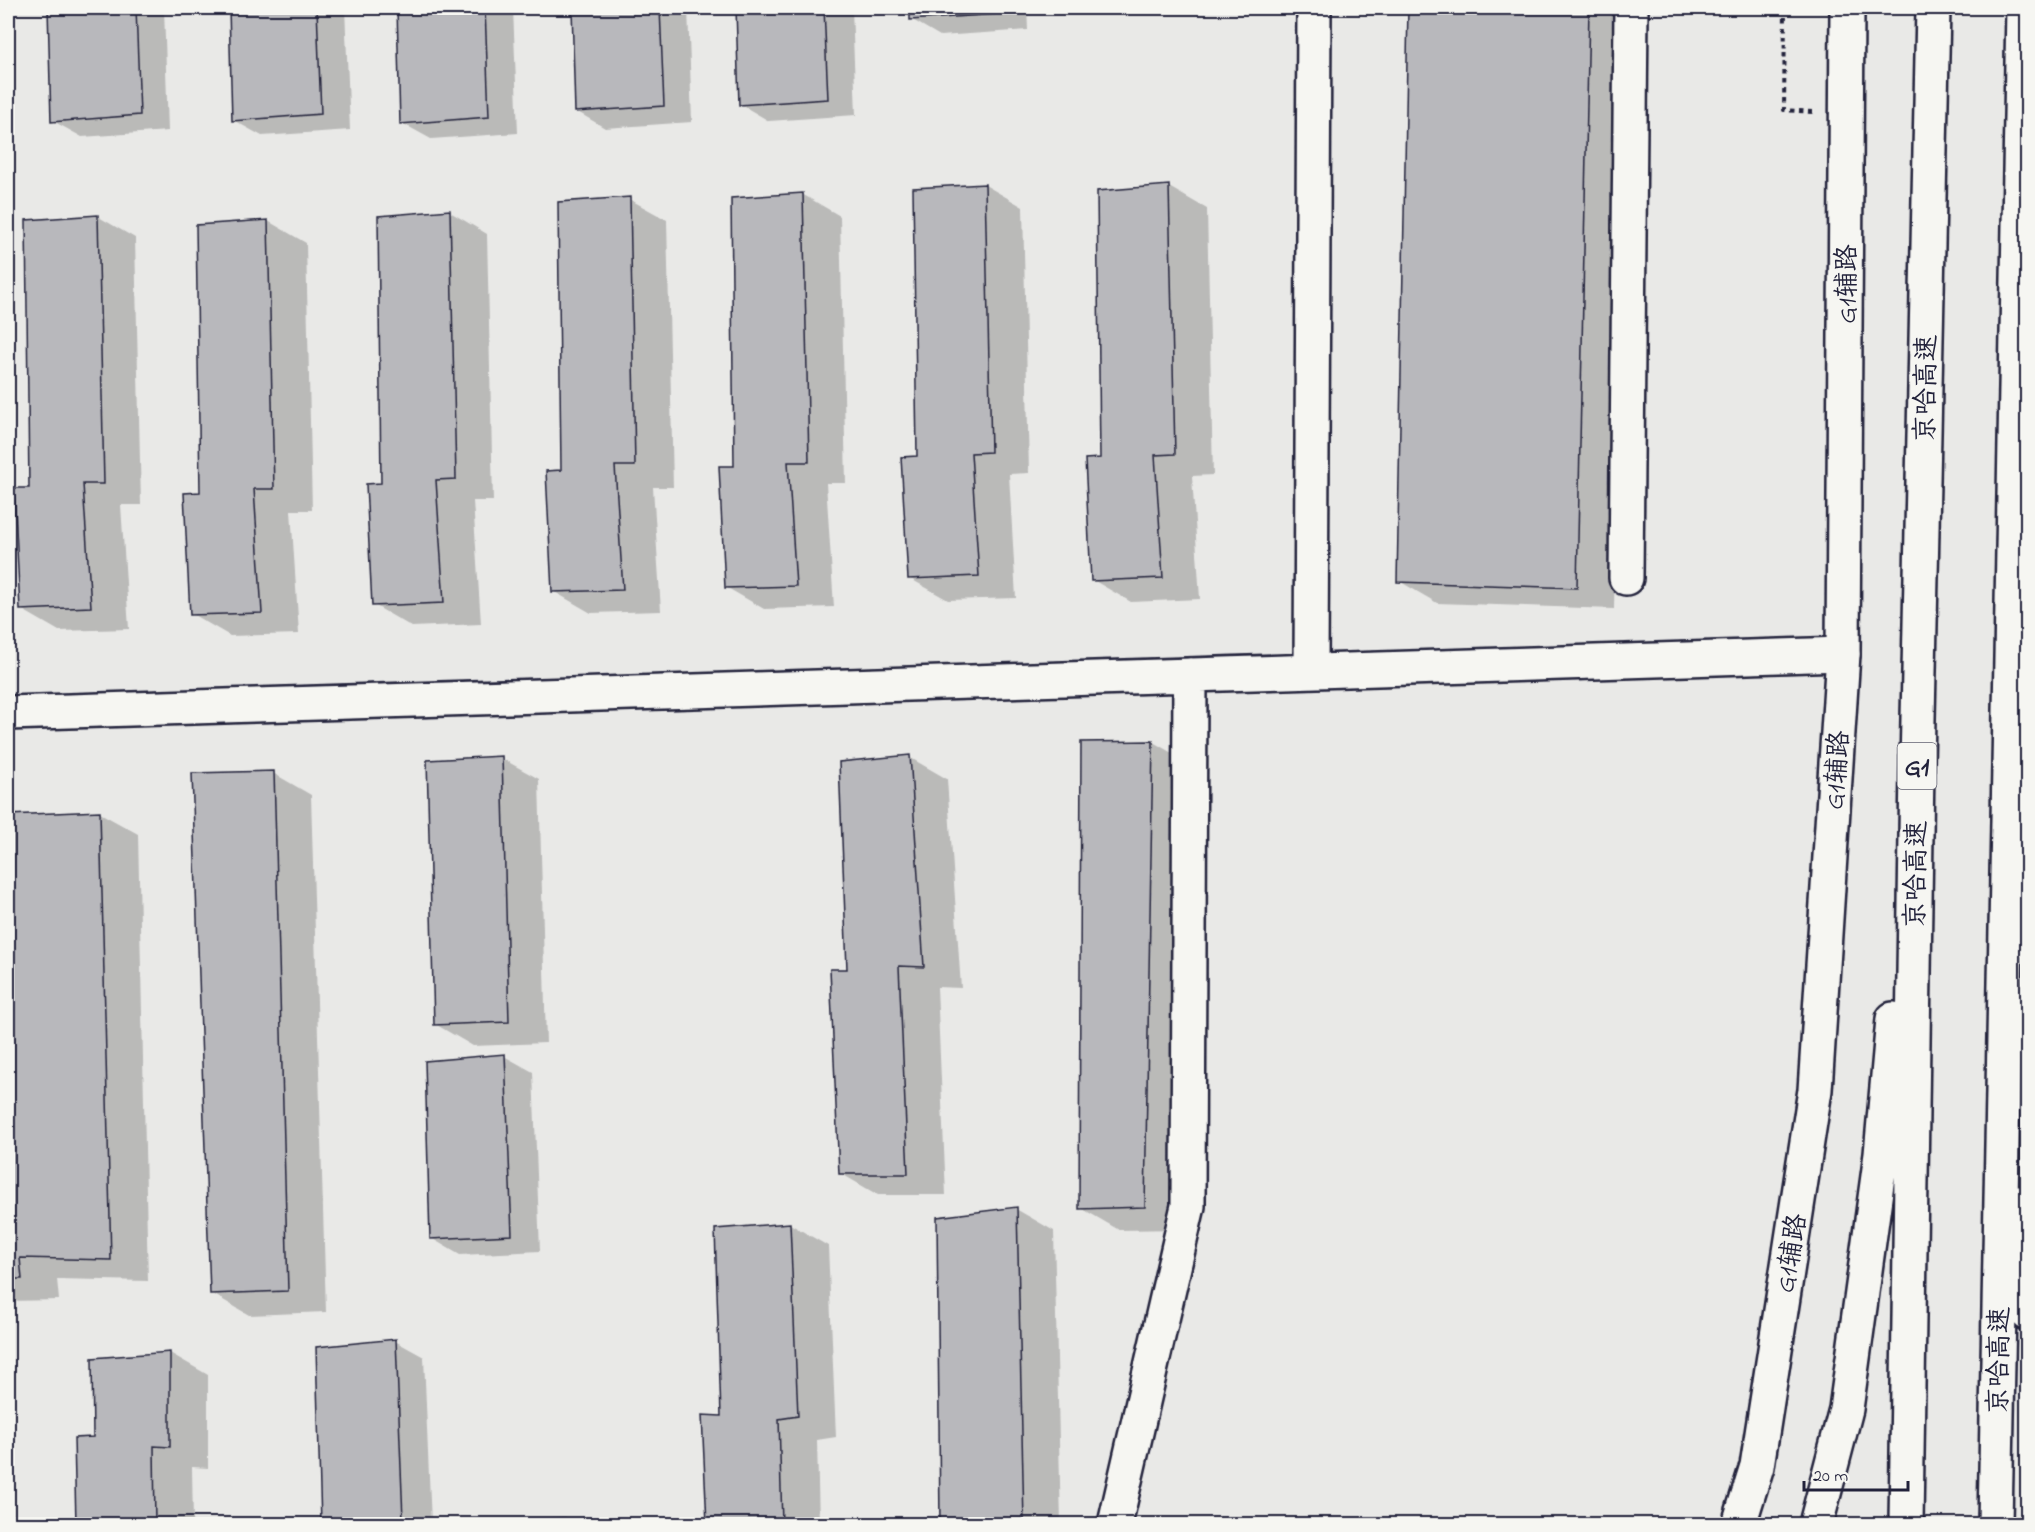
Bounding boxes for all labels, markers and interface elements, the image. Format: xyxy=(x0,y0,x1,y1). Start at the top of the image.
street label: G1辅路 xyxy=(1829,244,1868,324)
street label: 京哈高速 xyxy=(1907,334,1948,442)
street label: G1辅路 xyxy=(1816,729,1861,811)
road number: G1 xyxy=(1898,743,1936,789)
street label: 京哈高速 xyxy=(1897,820,1938,928)
street label: G1辅路 xyxy=(1767,1211,1818,1296)
street label: 京哈高速 xyxy=(1980,1306,2021,1414)
scale bar xyxy=(1804,1454,1908,1492)
text: 20 m xyxy=(1813,1464,1848,1490)

